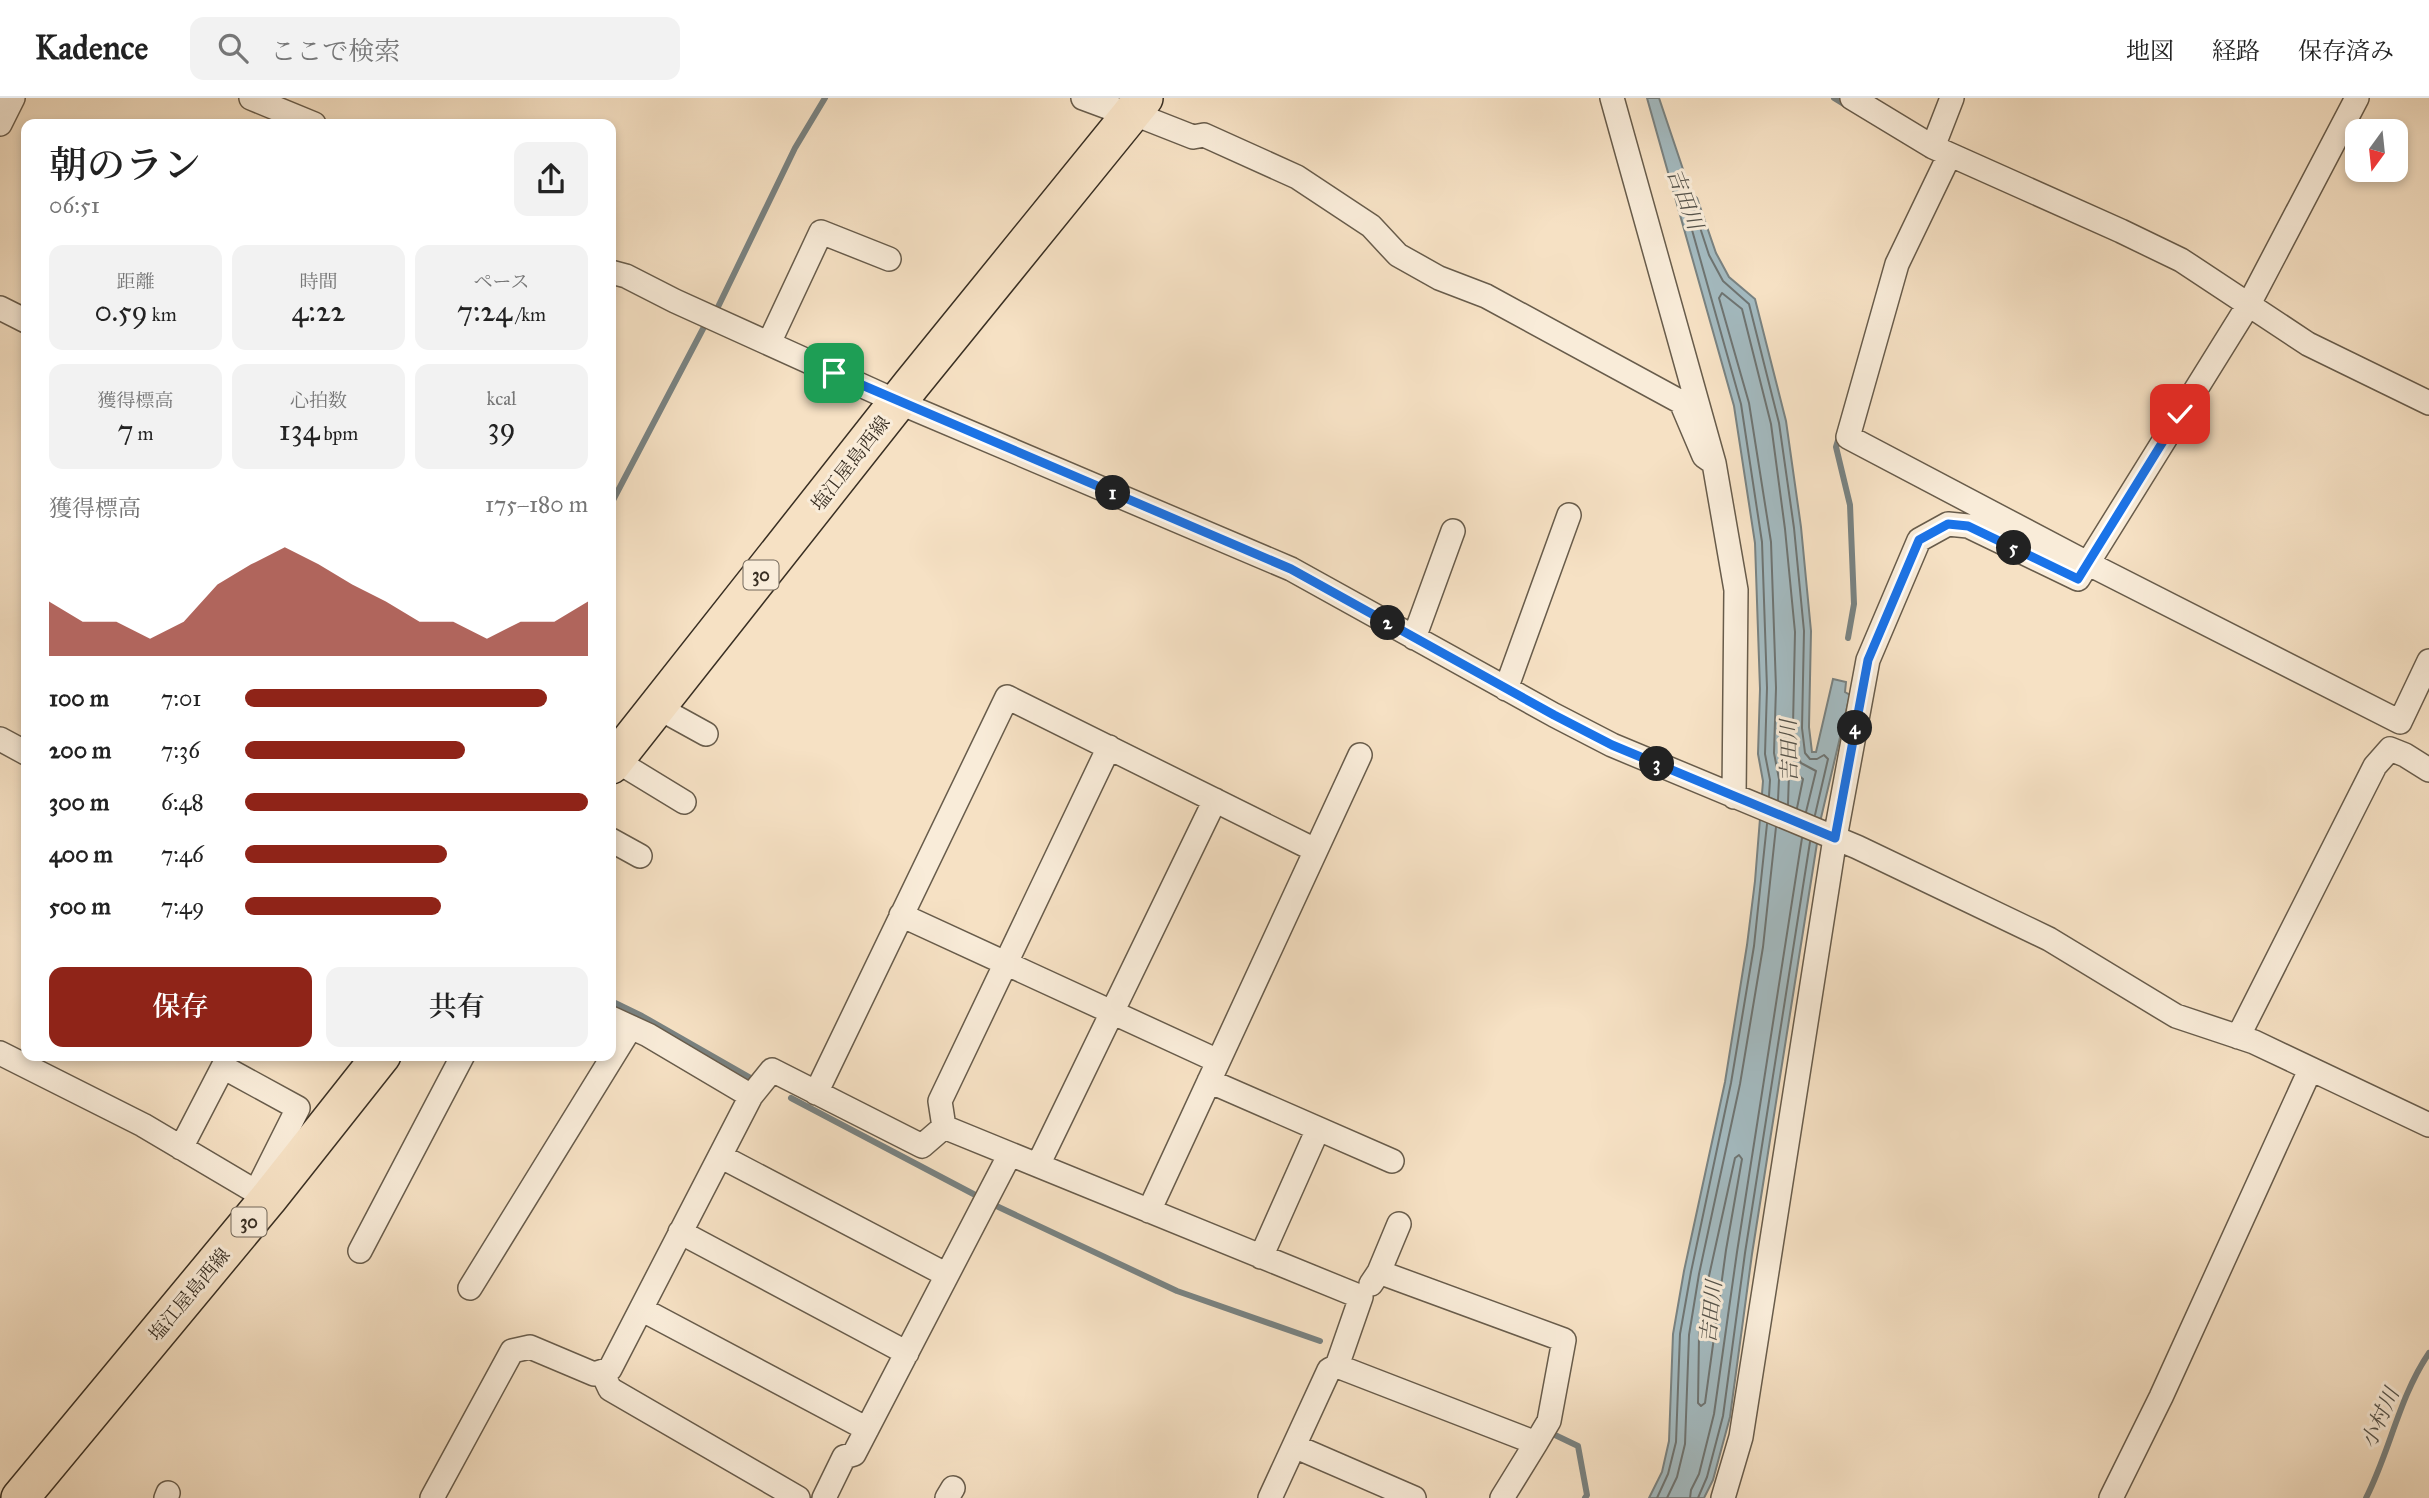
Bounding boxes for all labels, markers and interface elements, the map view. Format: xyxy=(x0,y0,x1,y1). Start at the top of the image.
search box xyxy=(190,17,680,80)
text: Kadence xyxy=(35,28,148,68)
icon: search xyxy=(214,29,252,67)
text: ここで検索 xyxy=(270,35,400,67)
text: 地図 xyxy=(2126,36,2174,66)
text: 経路 xyxy=(2212,36,2260,66)
text: 保存済み xyxy=(2298,36,2394,66)
north arrow xyxy=(2345,119,2408,182)
map controls xyxy=(2345,119,2408,182)
text: 朝のラン xyxy=(49,142,201,188)
button: share xyxy=(514,142,588,216)
water label: 吉田川 xyxy=(1662,165,1709,235)
text: 06:51 xyxy=(49,191,100,219)
text: 距離 xyxy=(116,270,155,293)
text: 時間 xyxy=(299,270,338,293)
text: ペース xyxy=(473,270,530,293)
text: 0.59 xyxy=(94,293,148,329)
text: 4:22 xyxy=(292,293,345,329)
text: 7:24 xyxy=(457,293,512,329)
text: km xyxy=(148,303,177,326)
text: /km xyxy=(512,303,546,326)
pin xyxy=(804,343,864,403)
icon: arrive xyxy=(815,354,853,392)
pin xyxy=(2150,384,2210,444)
text: kcal xyxy=(487,387,516,410)
text: 獲得標高 xyxy=(97,389,174,412)
text: 心拍数 xyxy=(290,389,347,412)
icon: check xyxy=(2161,395,2199,433)
text: 39 xyxy=(487,410,516,446)
street label: 塩江屋島西線 xyxy=(806,411,895,515)
text: 7 xyxy=(117,412,133,448)
text: 134 xyxy=(279,412,319,448)
text: m xyxy=(133,422,154,445)
text: bpm xyxy=(319,422,358,445)
pin: 1 xyxy=(1096,476,1130,510)
text: 1 xyxy=(1109,481,1116,504)
text: 175–180 m xyxy=(485,490,588,518)
text: 獲得標高 xyxy=(49,494,141,522)
pin: 5 xyxy=(1996,531,2032,566)
text: 5 xyxy=(2009,536,2018,559)
road number: 30 xyxy=(744,560,778,589)
pin: 2 xyxy=(1370,606,1406,640)
text: 2 xyxy=(1383,611,1392,634)
text: 100 m xyxy=(49,684,109,712)
text: 7:01 xyxy=(161,684,201,712)
pin: 4 xyxy=(1838,710,1872,746)
text: 4 xyxy=(1849,716,1860,739)
water label: 吉田川 xyxy=(1775,717,1803,783)
text: 200 m xyxy=(49,736,111,764)
text: 7:36 xyxy=(161,736,200,764)
pin: 3 xyxy=(1640,746,1674,782)
text: 3 xyxy=(1653,752,1660,775)
text: 300 m xyxy=(49,788,109,816)
text: 6:48 xyxy=(161,788,204,816)
text: 400 m xyxy=(49,840,113,868)
text: 7:46 xyxy=(161,840,204,868)
text: 500 m xyxy=(49,892,111,920)
text: 7:49 xyxy=(161,892,204,920)
button: 保存 xyxy=(49,967,312,1047)
button: 共有 xyxy=(326,967,588,1047)
road number: 30 xyxy=(232,1208,266,1237)
street label: 塩江屋島西線 xyxy=(144,1243,235,1345)
water label: 吉田川 xyxy=(1695,1277,1727,1345)
water label: 小村川 xyxy=(2355,1382,2406,1452)

